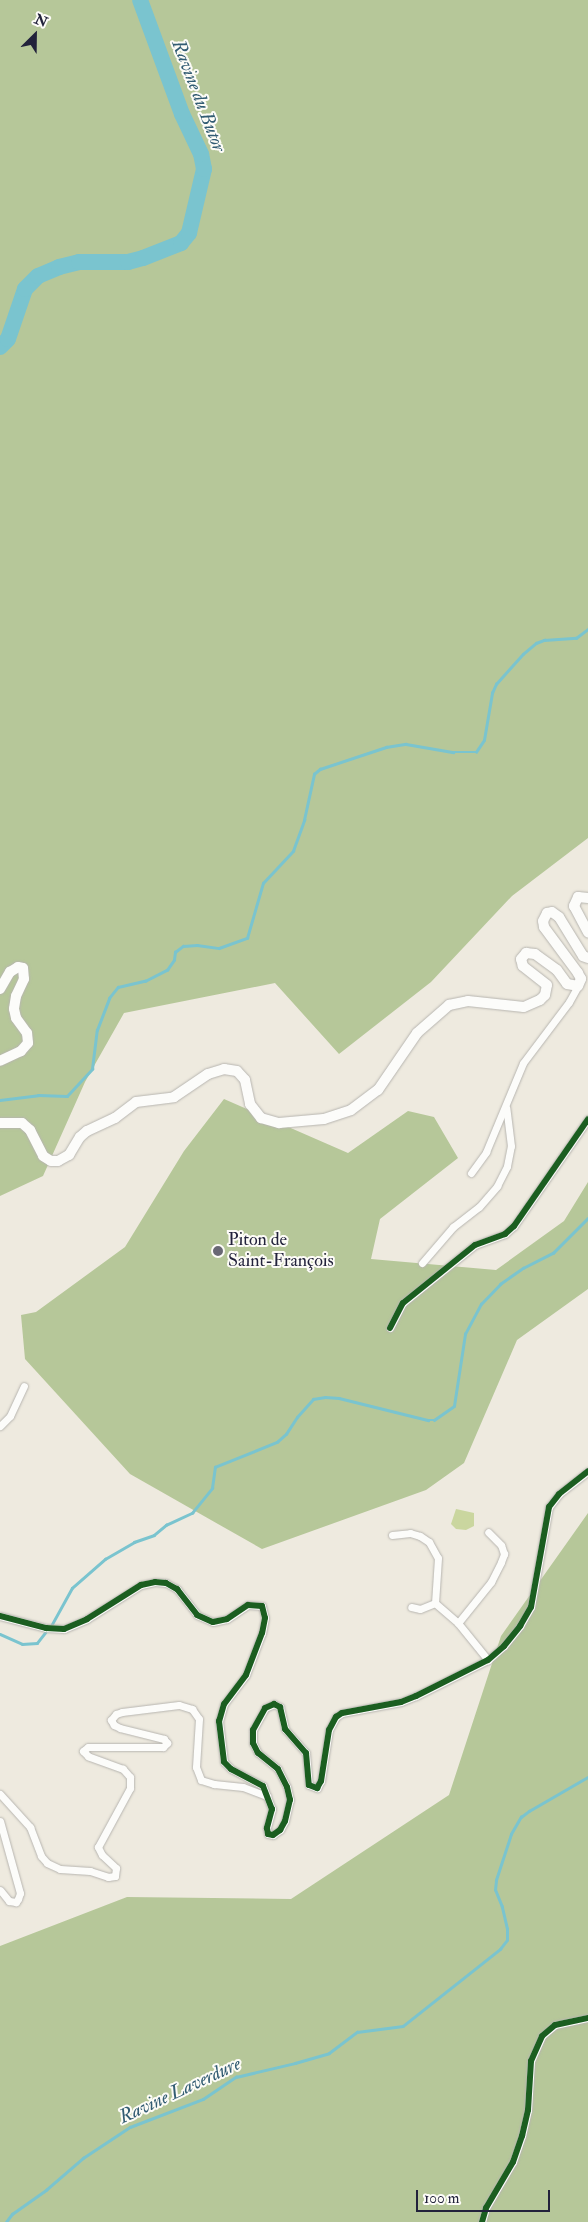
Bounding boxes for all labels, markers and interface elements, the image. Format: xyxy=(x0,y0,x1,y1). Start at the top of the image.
north arrow xyxy=(10,10,60,60)
text: N xyxy=(32,10,50,31)
water label: Ravine du Butor xyxy=(166,37,230,155)
place label: Piton de Saint-François xyxy=(228,1230,334,1272)
marker: Piton de Saint-François xyxy=(212,1245,224,1257)
water label: Ravine Laverdure xyxy=(115,2053,245,2129)
scale bar xyxy=(418,2180,552,2212)
text: 100 m xyxy=(424,2189,459,2208)

